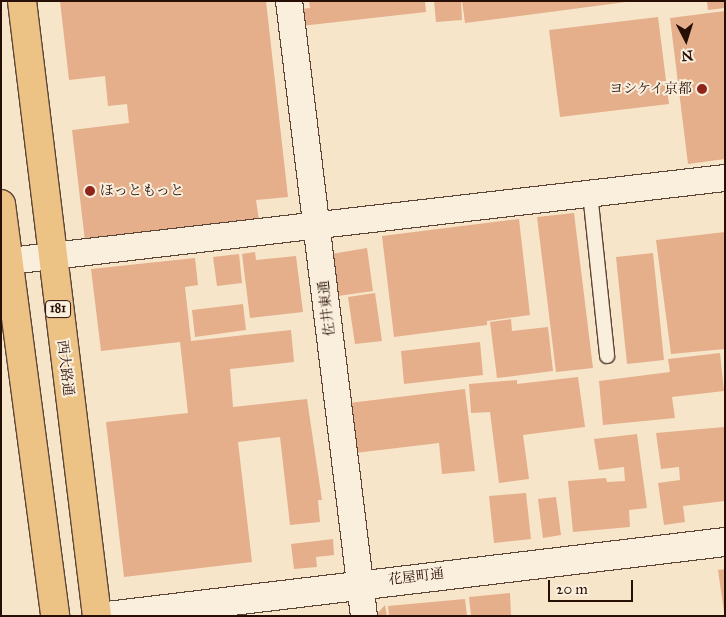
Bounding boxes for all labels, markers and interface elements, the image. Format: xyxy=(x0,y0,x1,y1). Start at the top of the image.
north arrow xyxy=(661,15,711,65)
text: N xyxy=(681,46,694,64)
place label: ヨシケイ京都 xyxy=(608,81,692,97)
marker: ヨシケイ京都 xyxy=(696,83,708,95)
place label: ほっともっと xyxy=(100,183,184,199)
marker: ほっともっと xyxy=(84,185,96,197)
street label: 佐井東通 xyxy=(315,279,339,337)
road number: 181 xyxy=(44,300,72,318)
street label: 西大路通 xyxy=(53,339,77,397)
street label: 花屋町通 xyxy=(387,565,445,589)
scale bar xyxy=(551,570,636,602)
text: 20 m xyxy=(556,580,588,598)

